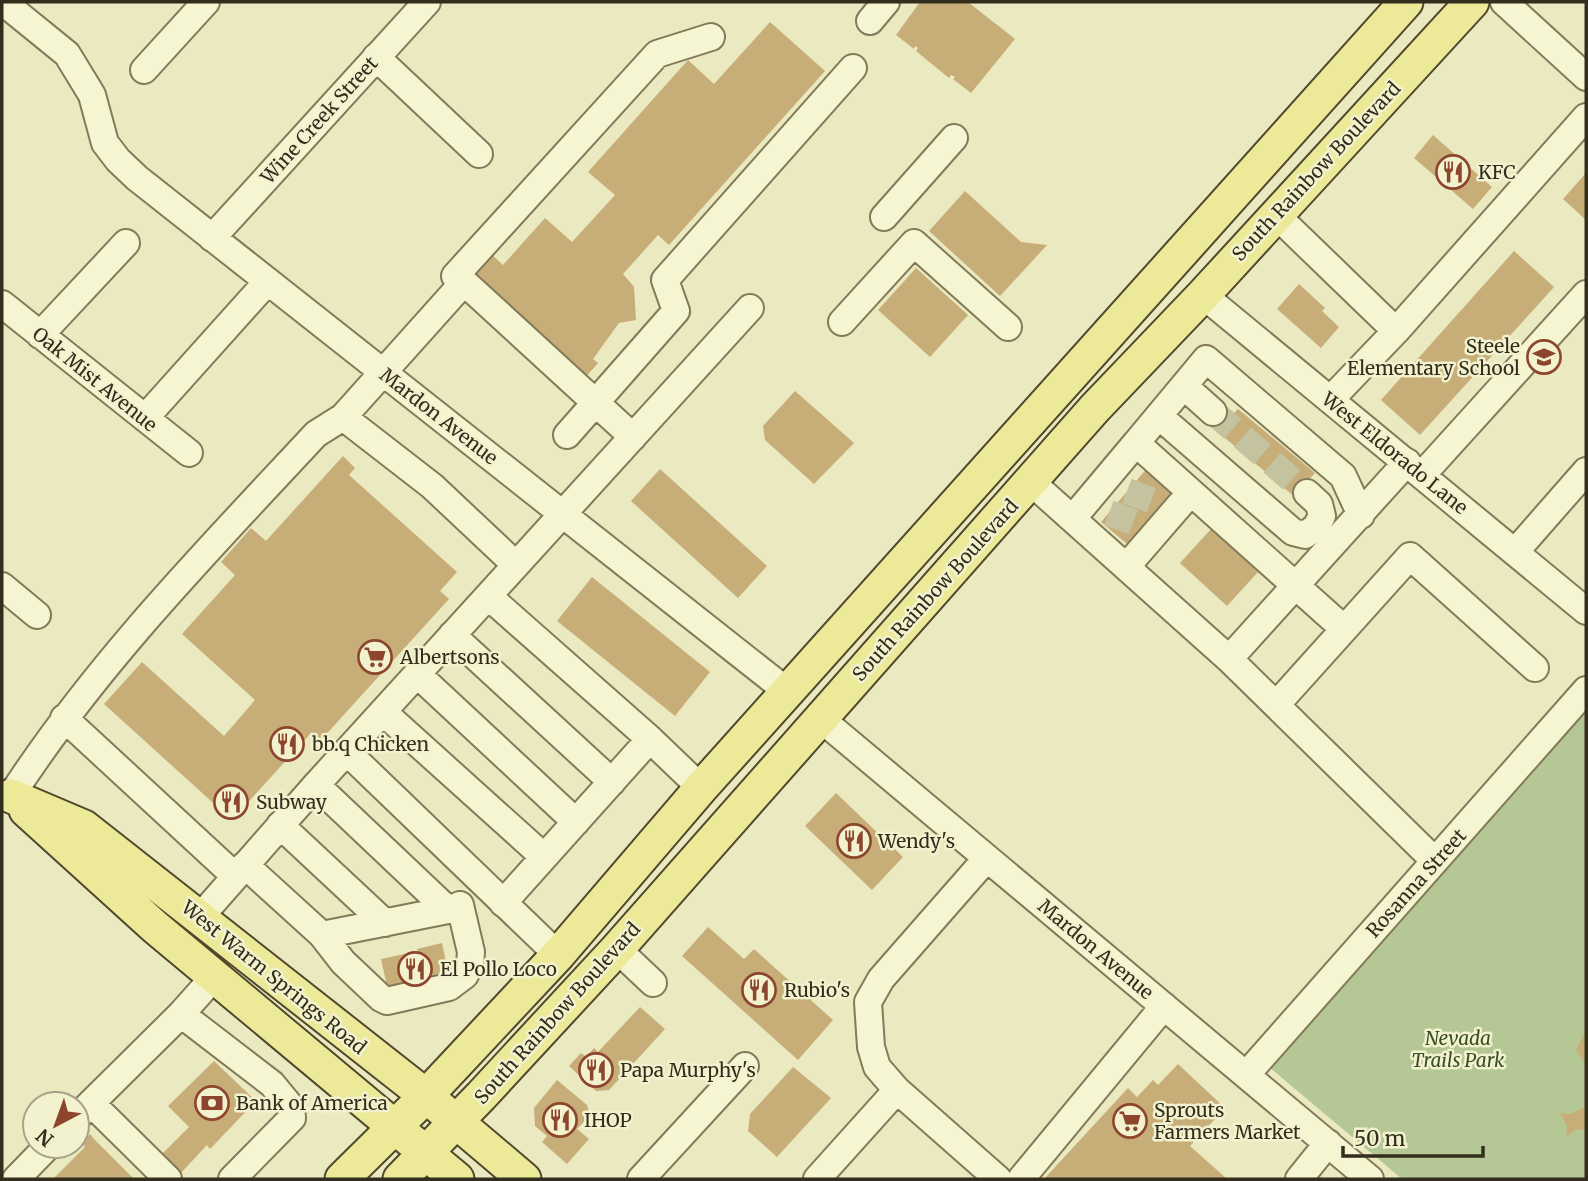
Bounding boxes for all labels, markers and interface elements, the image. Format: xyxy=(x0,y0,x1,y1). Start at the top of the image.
street label: Wine Creek Street xyxy=(255,51,383,189)
street label: South Rainbow Boulevard xyxy=(1227,76,1405,266)
restaurant icon: KFC xyxy=(1434,153,1472,191)
place label: KFC xyxy=(1478,160,1516,184)
street label: Oak Mist Avenue xyxy=(28,321,162,437)
place label: Steele Elementary School xyxy=(1347,334,1520,380)
school or university icon: Steele Elementary School xyxy=(1525,338,1563,376)
street label: Mardon Avenue xyxy=(375,362,503,470)
street label: West Eldorado Lane xyxy=(1316,386,1473,519)
street label: South Rainbow Boulevard xyxy=(847,494,1023,686)
supermarket icon: Albertsons xyxy=(356,638,394,676)
place label: Albertsons xyxy=(399,645,500,669)
restaurant icon: bb.q Chicken xyxy=(268,725,306,763)
place label: bb.q Chicken xyxy=(311,732,429,756)
restaurant icon: Subway xyxy=(212,783,250,821)
place label: Subway xyxy=(256,790,327,814)
restaurant icon: Wendy's xyxy=(835,822,873,860)
street label: Rosanna Street xyxy=(1361,823,1472,942)
place label: Wendy's xyxy=(877,829,955,853)
street label: West Warm Springs Road xyxy=(176,894,371,1059)
street label: Mardon Avenue xyxy=(1033,894,1159,1004)
street label: South Rainbow Boulevard xyxy=(469,917,645,1109)
restaurant icon: El Pollo Loco xyxy=(396,950,434,988)
place label: El Pollo Loco xyxy=(440,957,557,981)
restaurant icon: Rubio's xyxy=(740,971,778,1009)
place label: Rubio's xyxy=(784,978,850,1002)
park label: Nevada Trails Park xyxy=(1411,1026,1505,1072)
restaurant icon: Papa Murphy's xyxy=(577,1051,615,1089)
place label: Papa Murphy's xyxy=(620,1058,756,1082)
bank icon: Bank of America xyxy=(193,1084,231,1122)
north arrow xyxy=(21,1090,91,1160)
place label: Bank of America xyxy=(236,1091,388,1115)
place label: Sprouts Farmers Market xyxy=(1154,1098,1301,1144)
restaurant icon: IHOP xyxy=(541,1101,579,1139)
supermarket icon: Sprouts Farmers Market xyxy=(1111,1102,1149,1140)
place label: IHOP xyxy=(584,1108,632,1132)
scale bar xyxy=(1343,1114,1483,1158)
text: N xyxy=(31,1124,58,1152)
text: 50 m xyxy=(1354,1125,1405,1152)

